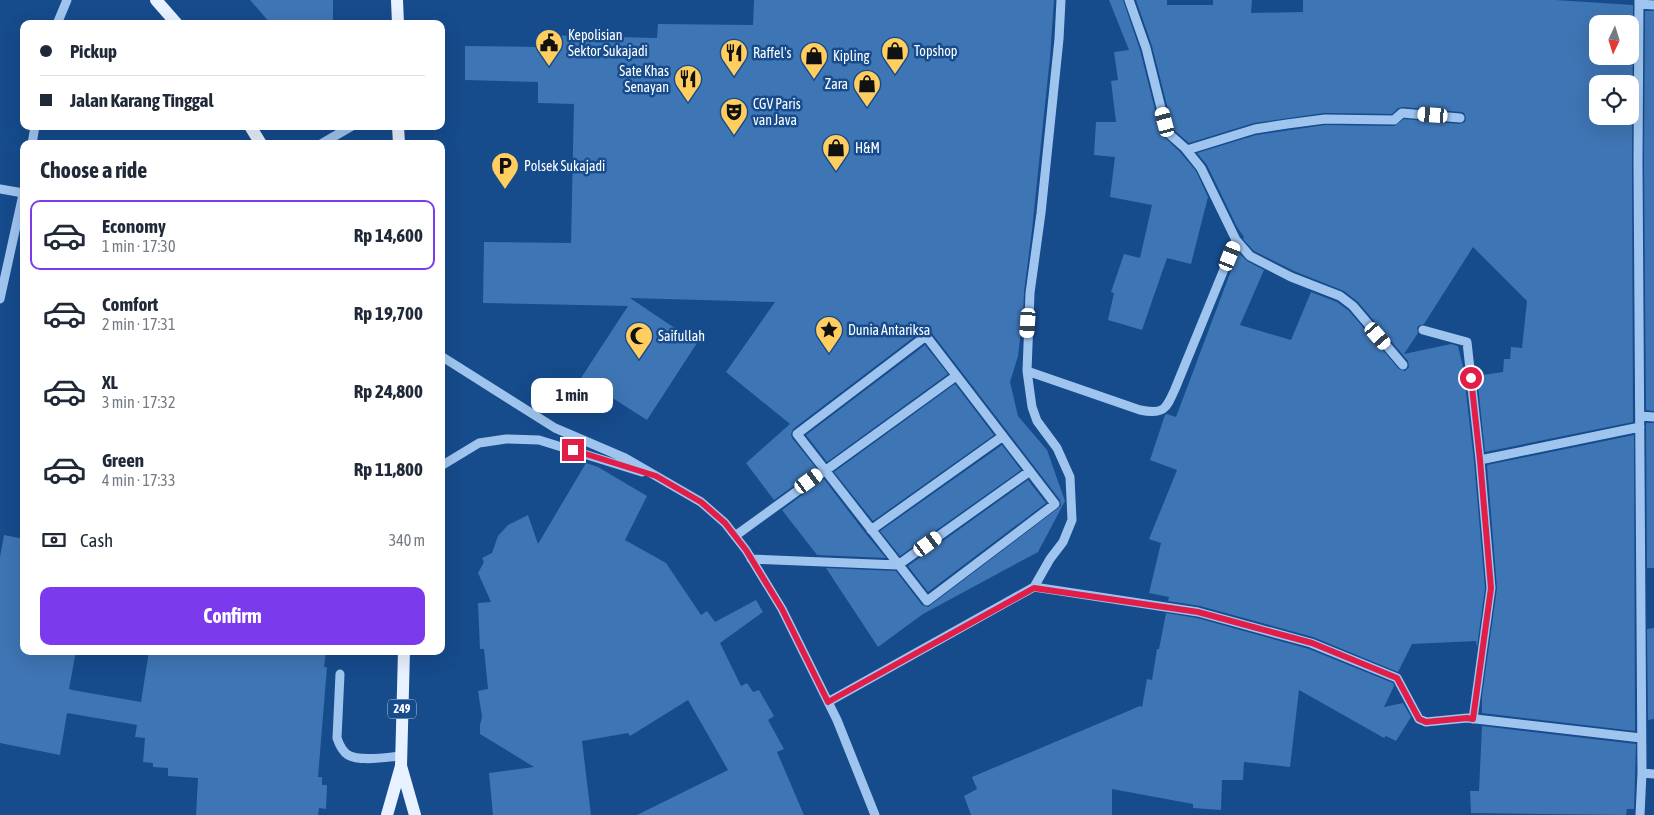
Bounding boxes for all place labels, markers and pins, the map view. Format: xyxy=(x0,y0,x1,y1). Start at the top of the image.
place label: Kepolisian Sektor Sukajadi xyxy=(568,27,648,59)
public building icon: Kepolisian Sektor Sukajadi xyxy=(534,28,564,67)
shop icon: Topshop xyxy=(880,36,910,75)
restaurant icon: Raffel's xyxy=(719,38,749,77)
shop icon: Kipling xyxy=(799,41,829,80)
place label: Topshop xyxy=(914,43,958,59)
place label: Raffel's xyxy=(753,45,791,61)
place label: Kipling xyxy=(833,48,869,64)
place label: Sate Khas Senayan xyxy=(619,63,669,95)
restaurant icon: Sate Khas Senayan xyxy=(673,64,703,103)
shop icon: Zara xyxy=(852,69,882,108)
place label: Zara xyxy=(825,76,848,92)
place label: CGV Paris van Java xyxy=(753,96,801,128)
theatre icon: CGV Paris van Java xyxy=(719,97,749,136)
shop icon: H&M xyxy=(821,133,851,172)
place label: H&M xyxy=(855,140,880,156)
parking icon: Polsek Sukajadi xyxy=(490,151,520,190)
place label: Polsek Sukajadi xyxy=(524,158,605,174)
place icon: Dunia Antariksa xyxy=(814,315,844,354)
mosque icon: Saifullah xyxy=(624,321,654,360)
place label: Dunia Antariksa xyxy=(848,322,930,338)
place label: Saifullah xyxy=(658,328,705,344)

